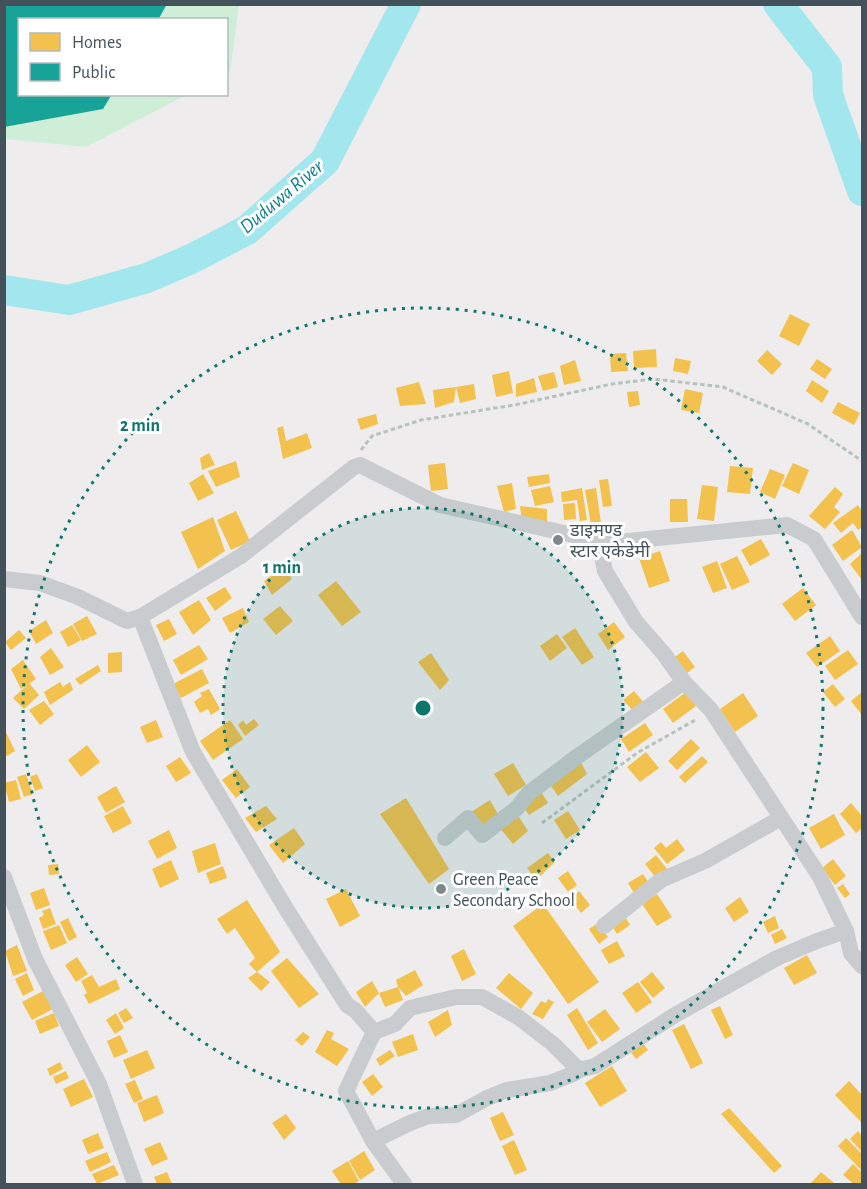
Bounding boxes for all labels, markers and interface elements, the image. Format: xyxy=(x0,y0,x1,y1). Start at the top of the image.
legend xyxy=(18,18,228,96)
text: Homes xyxy=(72,34,122,52)
text: Public xyxy=(72,64,115,82)
water label: Duduwa River xyxy=(236,156,328,237)
text: 2 min xyxy=(120,417,160,435)
place label: डाइमण्ड स्टार एकेडेमी xyxy=(569,522,650,561)
marker: डाइमण्ड स्टार एकेडेमी xyxy=(551,533,565,547)
text: 1 min xyxy=(263,559,301,577)
centre of rings xyxy=(413,698,433,718)
place label: Green Peace Secondary School xyxy=(453,871,575,910)
marker: Green Peace Secondary School xyxy=(434,882,448,896)

